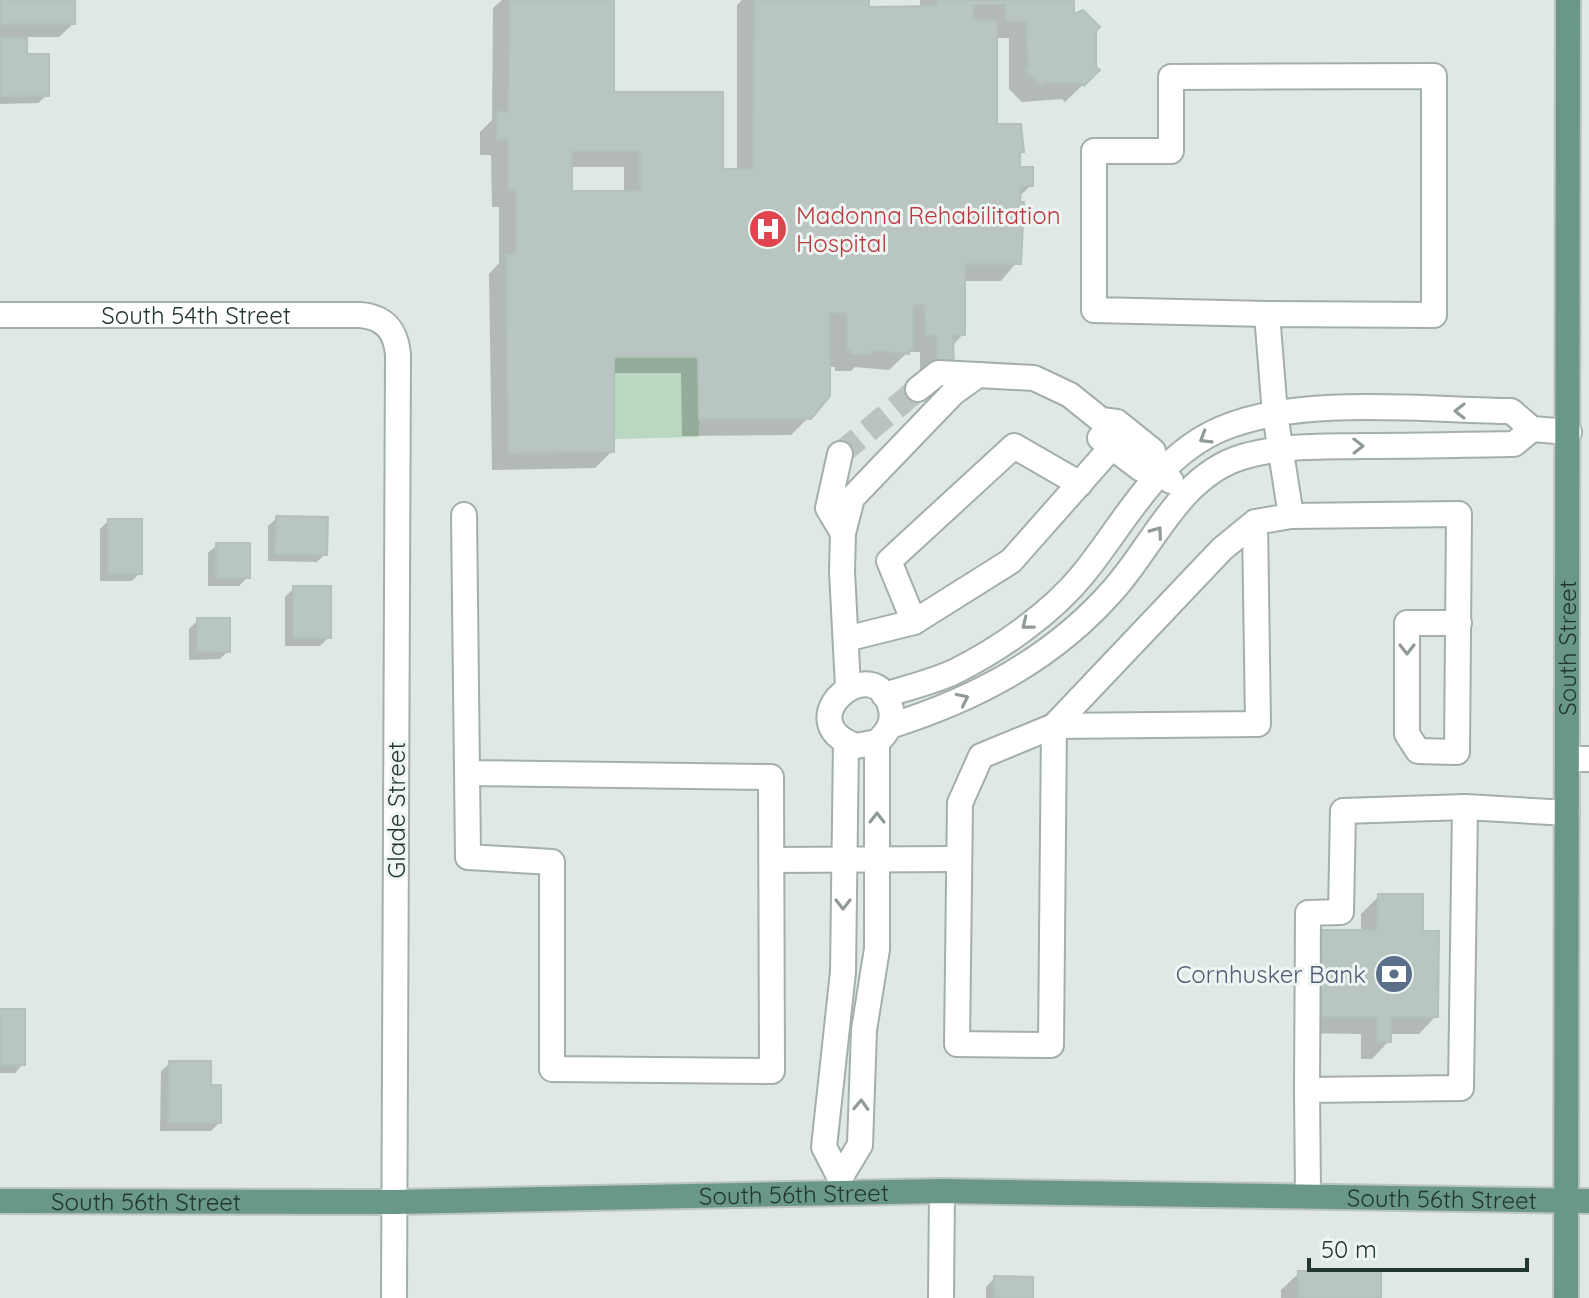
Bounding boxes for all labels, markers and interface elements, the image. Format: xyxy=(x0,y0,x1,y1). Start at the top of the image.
place label: Madonna Rehabilitation Hospital xyxy=(796,200,1061,258)
hospital icon: Madonna Rehabilitation Hospital xyxy=(747,208,789,250)
street label: South 54th Street xyxy=(101,300,291,330)
one-way arrow xyxy=(1453,402,1466,420)
one-way arrow xyxy=(1199,429,1214,444)
one-way arrow xyxy=(1352,437,1365,455)
one-way arrow xyxy=(1148,526,1162,541)
street label: South Street xyxy=(1552,580,1582,716)
one-way arrow xyxy=(1021,615,1036,629)
one-way arrow xyxy=(1398,643,1416,656)
one-way arrow xyxy=(955,693,970,709)
street label: Glade Street xyxy=(381,742,411,879)
one-way arrow xyxy=(868,811,886,824)
one-way arrow xyxy=(834,898,852,911)
bank icon: Cornhusker Bank xyxy=(1373,953,1415,995)
place label: Cornhusker Bank xyxy=(1176,959,1366,989)
one-way arrow xyxy=(852,1098,870,1111)
street label: South 56th Street xyxy=(699,1177,889,1211)
street label: South 56th Street xyxy=(1347,1182,1537,1215)
street label: South 56th Street xyxy=(51,1186,241,1217)
scale bar xyxy=(1309,1222,1527,1272)
text: 50 m xyxy=(1321,1234,1377,1264)

